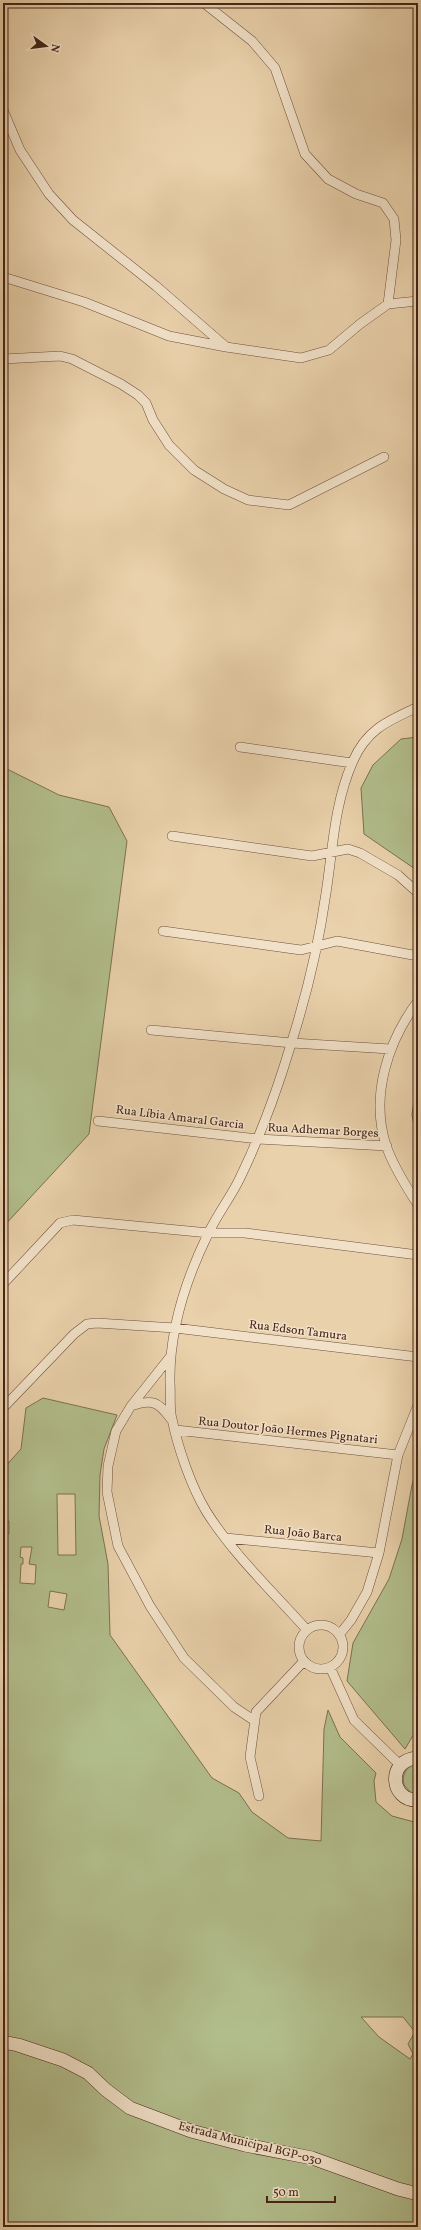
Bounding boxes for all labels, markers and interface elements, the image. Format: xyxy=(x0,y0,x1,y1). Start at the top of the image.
north arrow xyxy=(26,26,66,66)
text: N xyxy=(46,42,62,54)
street label: Rua Líbia Amaral Garcia xyxy=(115,1102,245,1134)
street label: Rua Adhemar Borges xyxy=(267,1120,379,1142)
street label: Rua Edson Tamura xyxy=(248,1317,348,1345)
street label: Rua Doutor João Hermes Pignatari xyxy=(197,1414,379,1448)
street label: Rua João Barca xyxy=(263,1522,343,1546)
street label: Estrada Municipal BGP-030 xyxy=(177,2118,323,2170)
scale bar xyxy=(267,2178,335,2204)
text: 50 m xyxy=(273,2185,299,2201)

